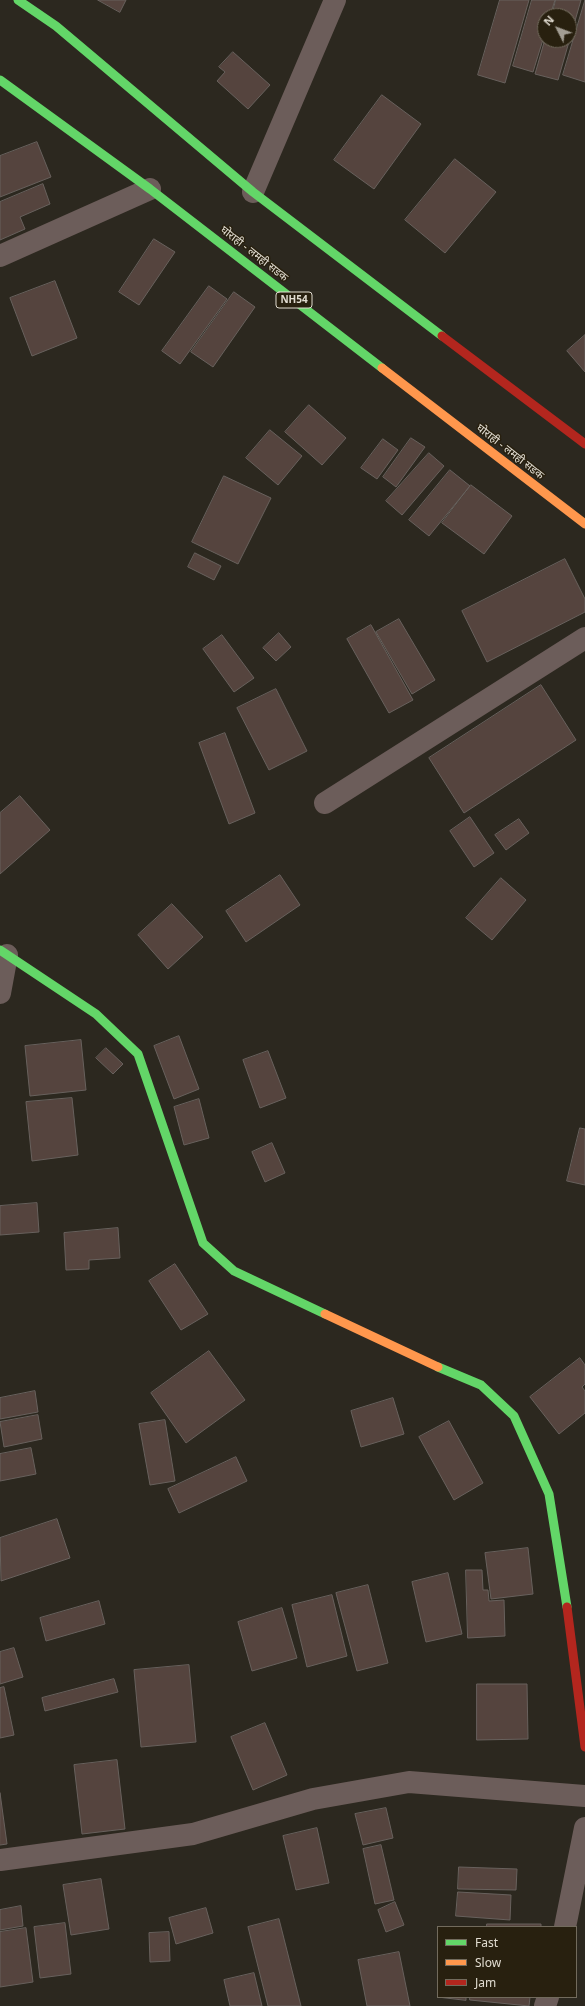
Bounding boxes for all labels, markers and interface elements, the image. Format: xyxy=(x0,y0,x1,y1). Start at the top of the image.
north arrow xyxy=(537,8,577,48)
text: N xyxy=(540,12,557,29)
street label: घोराही - लमही सडक xyxy=(218,224,290,284)
road number: NH54 xyxy=(276,292,312,308)
street label: घोराही - लमही सडक xyxy=(474,422,546,482)
legend xyxy=(437,1926,577,1998)
text: Fast xyxy=(475,1934,498,1951)
text: Slow xyxy=(475,1954,501,1971)
text: Jam xyxy=(475,1974,496,1991)

